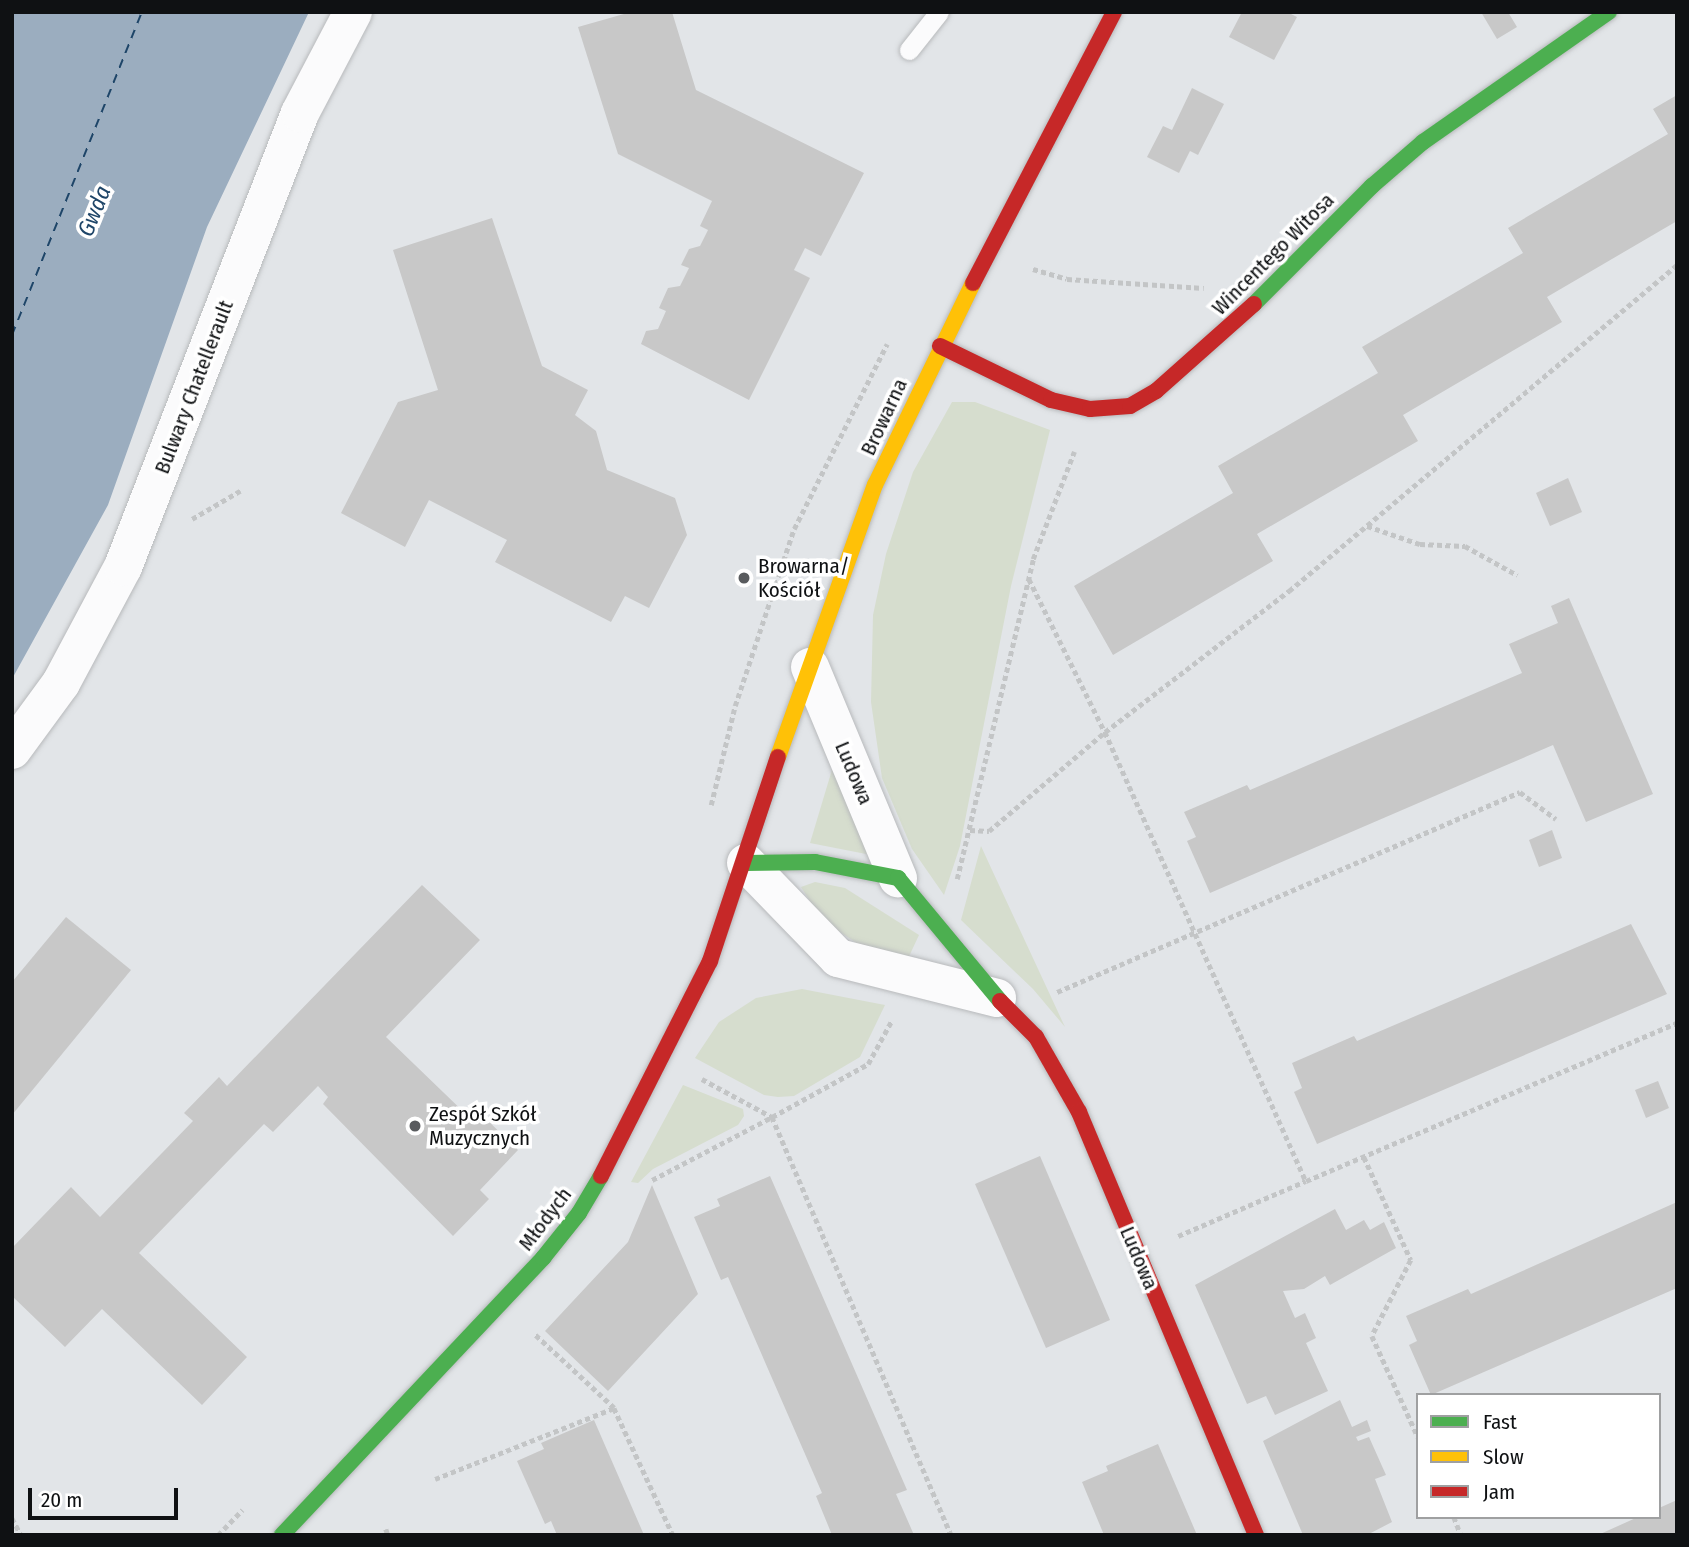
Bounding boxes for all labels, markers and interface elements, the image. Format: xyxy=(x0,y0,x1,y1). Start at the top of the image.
water label: Gwda xyxy=(71,182,117,240)
street label: Wincentego Witosa xyxy=(1207,188,1339,320)
street label: Bulwary Chatellerault xyxy=(149,297,239,477)
street label: Browarna xyxy=(855,375,913,459)
place label: Browarna/ Kościół xyxy=(758,553,850,603)
marker: Browarna/ Kościół xyxy=(736,570,752,586)
street label: Ludowa xyxy=(829,738,879,808)
place label: Zespół Szkół Muzycznych xyxy=(429,1101,536,1151)
marker: Zespół Szkół Muzycznych xyxy=(407,1118,423,1134)
street label: Młodych xyxy=(513,1182,577,1256)
street label: Ludowa xyxy=(1114,1223,1164,1293)
legend xyxy=(1416,1393,1661,1519)
text: Fast xyxy=(1483,1409,1517,1435)
text: Slow xyxy=(1483,1444,1524,1470)
scale bar xyxy=(32,1474,182,1518)
text: Jam xyxy=(1483,1479,1515,1505)
text: 20 m xyxy=(41,1487,82,1513)

